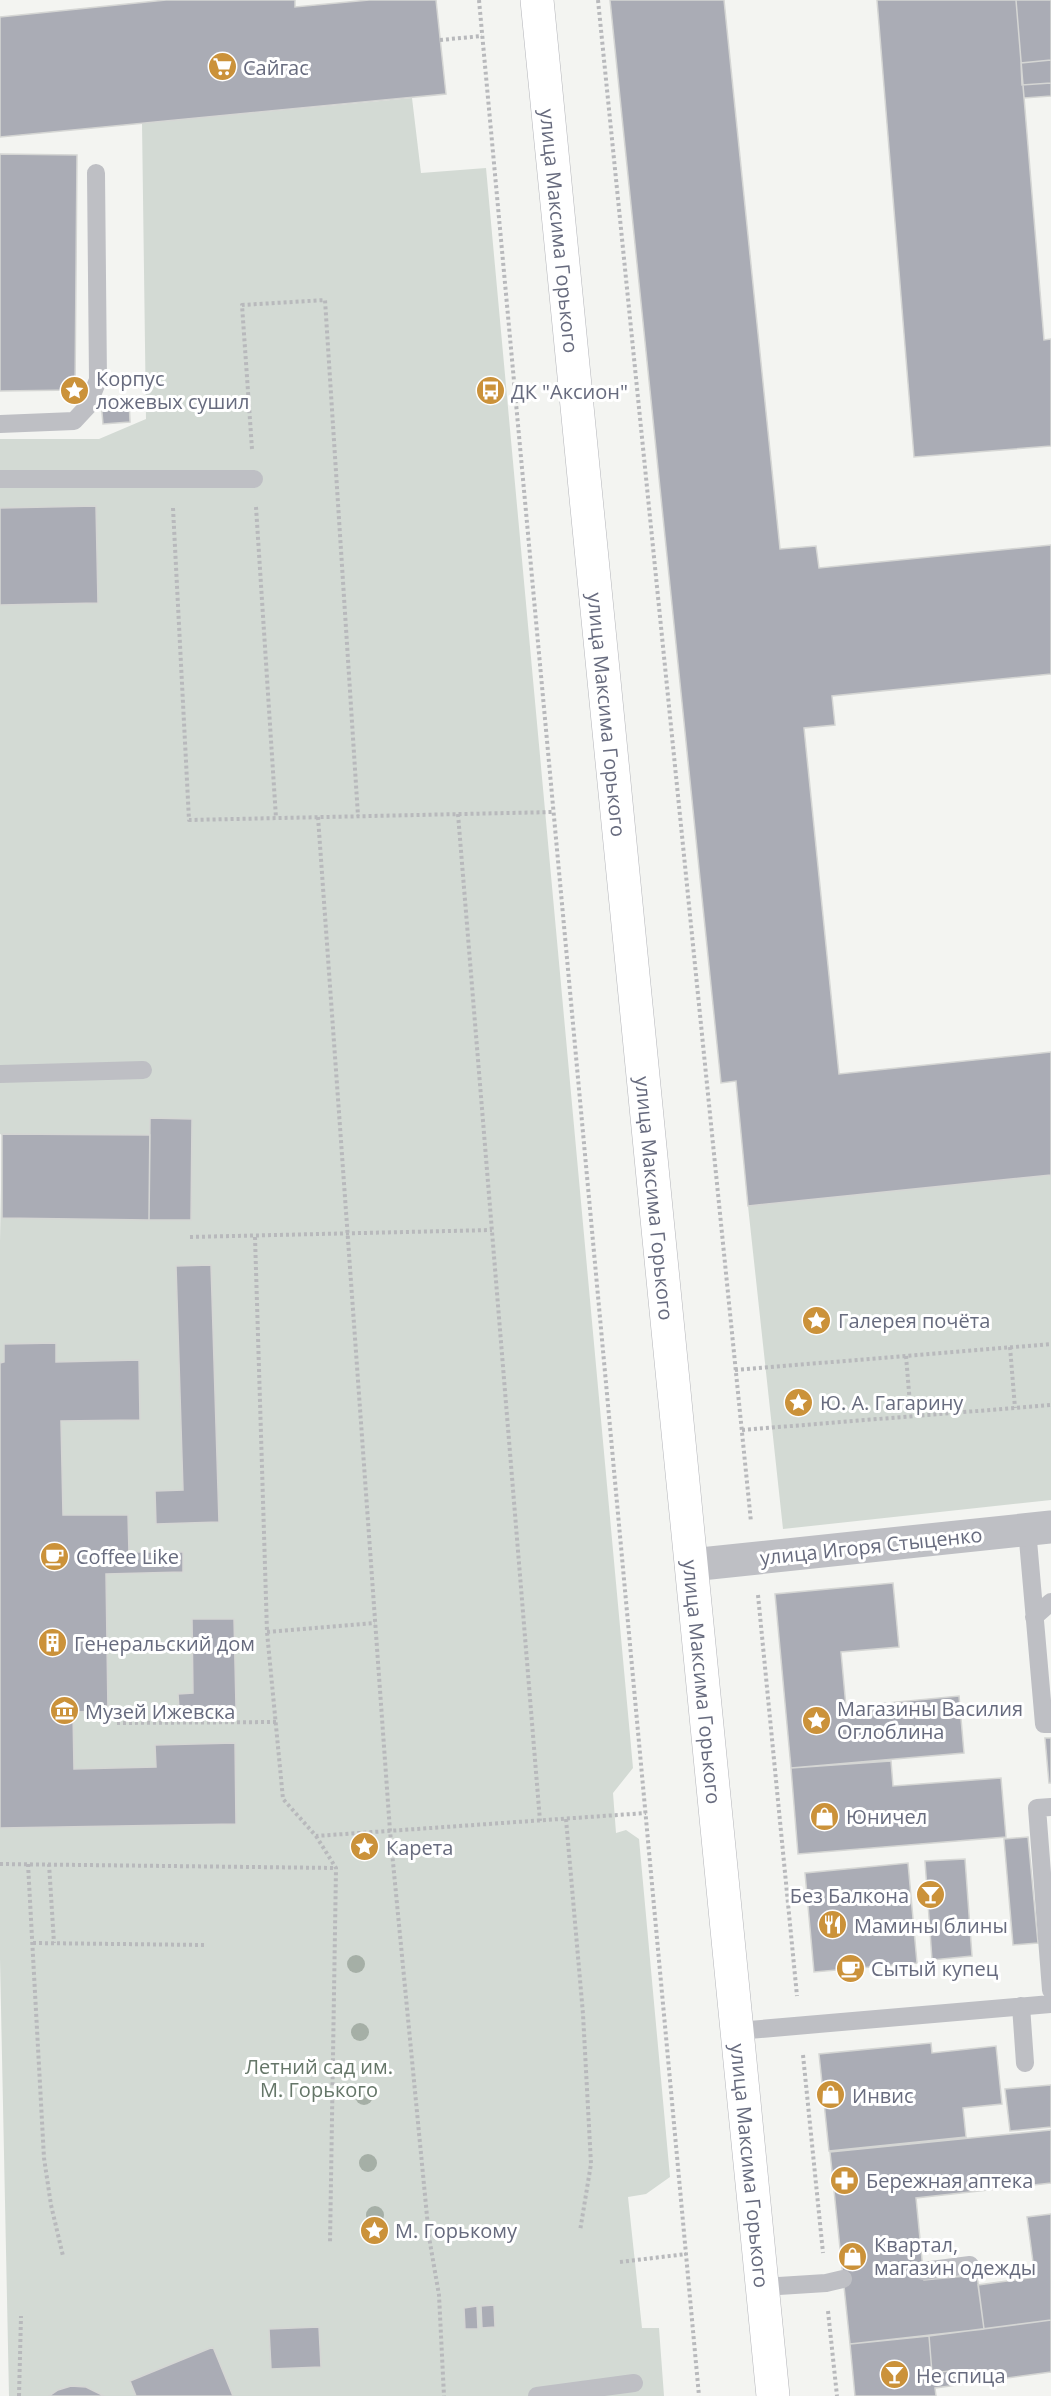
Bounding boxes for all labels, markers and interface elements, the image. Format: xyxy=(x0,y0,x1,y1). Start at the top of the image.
supermarket icon: Сайгас xyxy=(206,51,238,83)
place label: Сайгас xyxy=(243,54,309,81)
street label: улица Максима Горького xyxy=(534,107,585,354)
place label: Корпус ложевых сушил xyxy=(96,365,249,415)
place icon: Корпус ложевых сушил xyxy=(59,374,91,406)
bus stop icon: ДК "Аксион" xyxy=(474,375,506,407)
place label: ДК "Аксион" xyxy=(511,378,628,405)
street label: улица Максима Горького xyxy=(582,591,633,838)
street label: улица Максима Горького xyxy=(630,1075,680,1322)
place icon: Галерея почёта xyxy=(801,1304,833,1336)
place label: Галерея почёта xyxy=(838,1307,990,1334)
place icon: Ю. А. Гагарину xyxy=(783,1386,815,1418)
place label: Ю. А. Гагарину xyxy=(820,1389,964,1416)
street label: улица Игоря Стыценко xyxy=(758,1521,984,1571)
cafe icon: Coffee Like xyxy=(39,1540,71,1572)
place label: Coffee Like xyxy=(76,1543,179,1570)
street label: улица Максима Горького xyxy=(677,1558,728,1805)
building icon: Генеральский дом xyxy=(37,1627,69,1659)
place label: Генеральский дом xyxy=(74,1630,255,1657)
museum icon: Музей Ижевска xyxy=(48,1695,80,1727)
place label: Магазины Василия Оглоблина xyxy=(837,1695,1023,1745)
place label: Музей Ижевска xyxy=(85,1698,235,1725)
place icon: Магазины Василия Оглоблина xyxy=(800,1704,832,1736)
shop icon: Юничел xyxy=(809,1800,841,1832)
place label: Юничел xyxy=(846,1803,927,1830)
place icon: Карета xyxy=(349,1831,381,1863)
place label: Карета xyxy=(386,1834,453,1861)
bar icon: Без Балкона xyxy=(914,1879,946,1911)
place label: Без Балкона xyxy=(790,1882,909,1909)
restaurant icon: Мамины блины xyxy=(817,1909,849,1941)
place label: Мамины блины xyxy=(854,1912,1008,1939)
cafe icon: Сытый купец xyxy=(834,1952,866,1984)
place label: Сытый купец xyxy=(871,1955,999,1982)
street label: улица Максима Горького xyxy=(725,2042,776,2289)
park label: Летний сад им. М. Горького xyxy=(245,2053,393,2103)
shop icon: Инвис xyxy=(815,2079,847,2111)
place label: Инвис xyxy=(852,2082,914,2109)
pharmacy icon: Бережная аптека xyxy=(829,2164,861,2196)
place label: Бережная аптека xyxy=(866,2167,1033,2194)
place icon: М. Горькому xyxy=(358,2214,390,2246)
place label: М. Горькому xyxy=(395,2217,518,2244)
place label: Квартал, магазин одежды xyxy=(874,2231,1036,2281)
shop icon: Квартал, магазин одежды xyxy=(837,2240,869,2272)
bar icon: Не спица xyxy=(879,2359,911,2391)
place label: Не спица xyxy=(916,2362,1006,2389)

